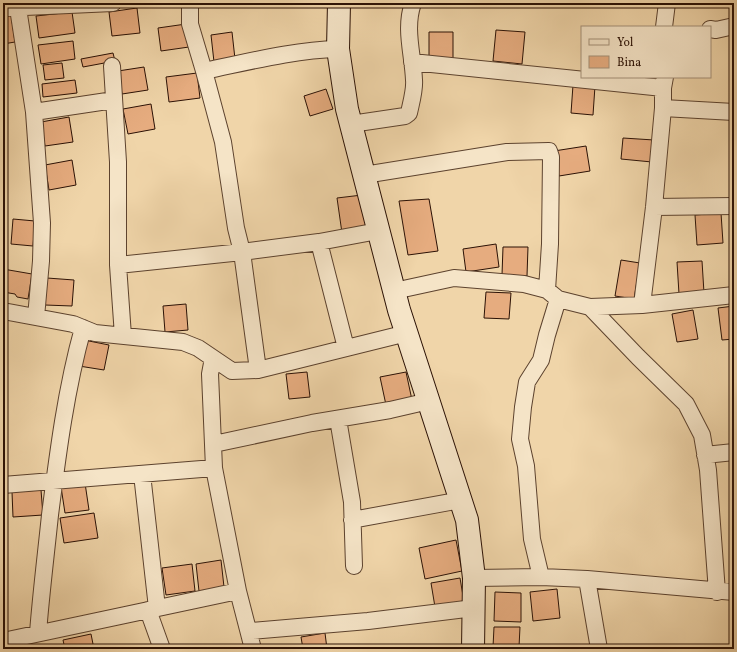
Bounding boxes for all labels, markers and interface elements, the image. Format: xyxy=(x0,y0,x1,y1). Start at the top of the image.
legend xyxy=(581,26,711,78)
text: Yol xyxy=(617,35,634,51)
text: Bina xyxy=(617,55,641,71)

